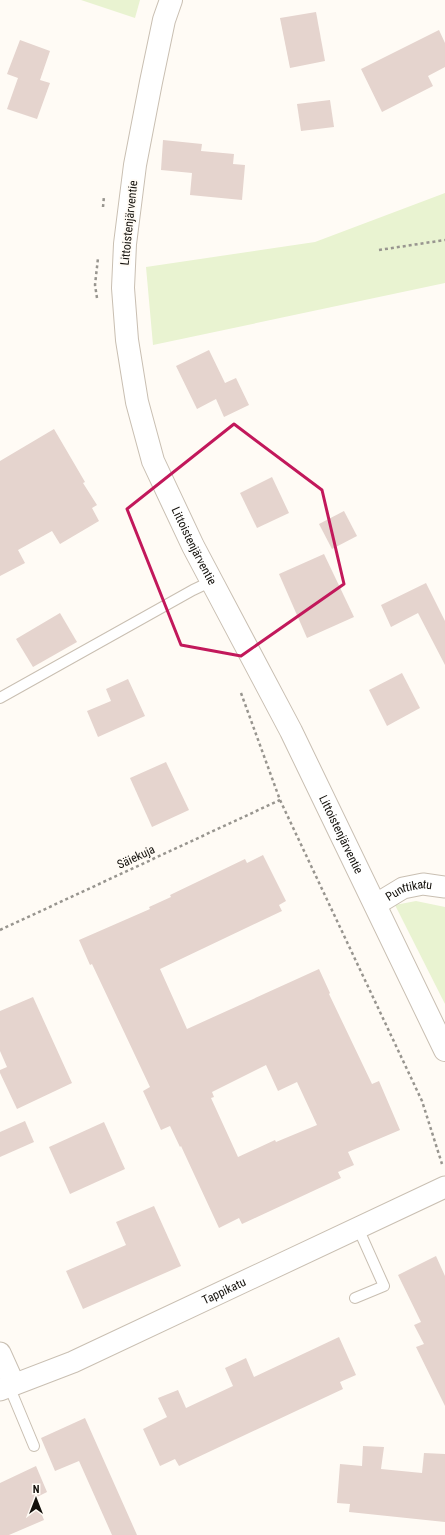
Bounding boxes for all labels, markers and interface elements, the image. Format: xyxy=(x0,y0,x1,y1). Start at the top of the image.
street label: Littoistenjärventie xyxy=(118,179,140,266)
street label: Littoistenjärventie xyxy=(169,505,219,588)
street label: Littoistenjärventie xyxy=(316,793,366,876)
street label: Säiekuja xyxy=(115,842,157,872)
street label: Punttikatu xyxy=(383,877,433,904)
street label: Tappikatu xyxy=(200,1275,248,1307)
north arrow xyxy=(16,1479,56,1519)
text: N xyxy=(33,1483,40,1496)

